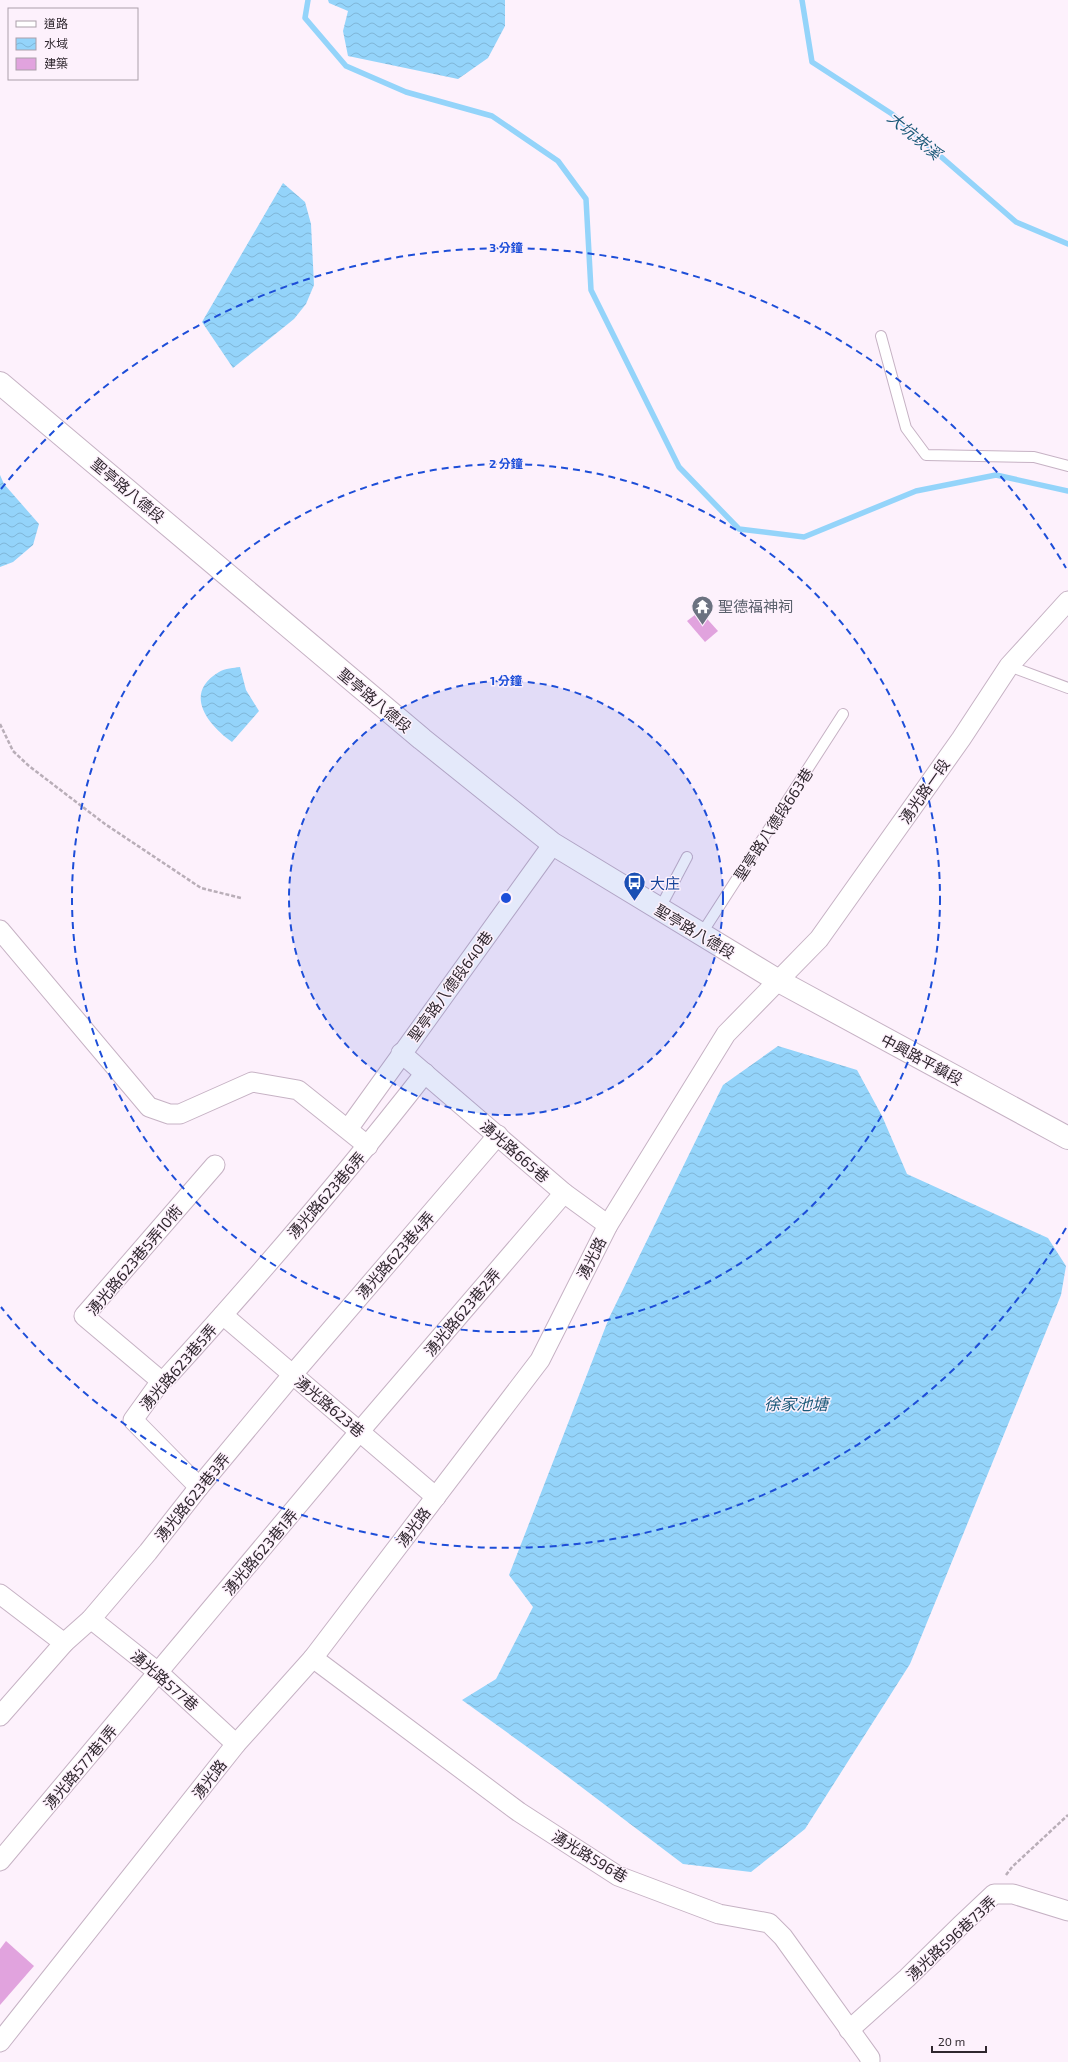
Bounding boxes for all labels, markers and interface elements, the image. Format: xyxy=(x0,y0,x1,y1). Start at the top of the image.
legend xyxy=(8,8,138,80)
text: 道路 xyxy=(44,16,68,30)
text: 水域 xyxy=(44,36,68,50)
text: 建築 xyxy=(44,56,68,70)
water label: 大坑崁溪 xyxy=(884,107,947,164)
text: 3 分鐘 xyxy=(489,240,523,254)
street label: 聖亭路八德段 xyxy=(88,454,168,526)
text: 2 分鐘 xyxy=(489,456,523,470)
temple icon: 聖德福神祠 xyxy=(690,593,716,626)
place label: 聖德福神祠 xyxy=(718,597,793,615)
street label: 聖亭路八德段 xyxy=(335,664,415,736)
text: 1 分鐘 xyxy=(490,673,522,687)
street label: 湧光路一段 xyxy=(895,755,953,827)
street label: 聖亭路八德段663巷 xyxy=(730,764,816,884)
bus stop icon: 大庄 xyxy=(622,870,648,903)
place label: 大庄 xyxy=(650,874,680,892)
centre of rings xyxy=(499,891,513,905)
street label: 聖亭路八德段 xyxy=(652,900,738,962)
street label: 聖亭路八德段640巷 xyxy=(404,927,496,1045)
street label: 中興路平鎮段 xyxy=(878,1030,966,1088)
street label: 湧光路665巷 xyxy=(477,1116,553,1186)
street label: 湧光路623巷6弄 xyxy=(283,1148,369,1242)
street label: 湧光路623巷5弄10衖 xyxy=(83,1201,185,1319)
street label: 湧光路623巷4弄 xyxy=(352,1208,438,1302)
street label: 湧光路 xyxy=(573,1234,609,1282)
street label: 湧光路623巷2弄 xyxy=(420,1265,504,1359)
street label: 湧光路623巷5弄 xyxy=(136,1320,220,1414)
street label: 湧光路623巷 xyxy=(292,1372,368,1440)
water label: 徐家池塘 xyxy=(764,1394,831,1413)
street label: 湧光路623巷3弄 xyxy=(151,1449,233,1545)
street label: 湧光路 xyxy=(392,1504,434,1550)
street label: 湧光路623巷1弄 xyxy=(219,1505,301,1599)
street label: 湧光路577巷 xyxy=(128,1646,202,1714)
street label: 湧光路577巷1弄 xyxy=(40,1721,120,1813)
street label: 湧光路 xyxy=(188,1756,230,1802)
street label: 湧光路596巷 xyxy=(549,1826,631,1886)
street label: 湧光路596巷73弄 xyxy=(902,1892,1000,1984)
scale bar xyxy=(932,2028,986,2054)
text: 20 m xyxy=(938,2034,965,2048)

